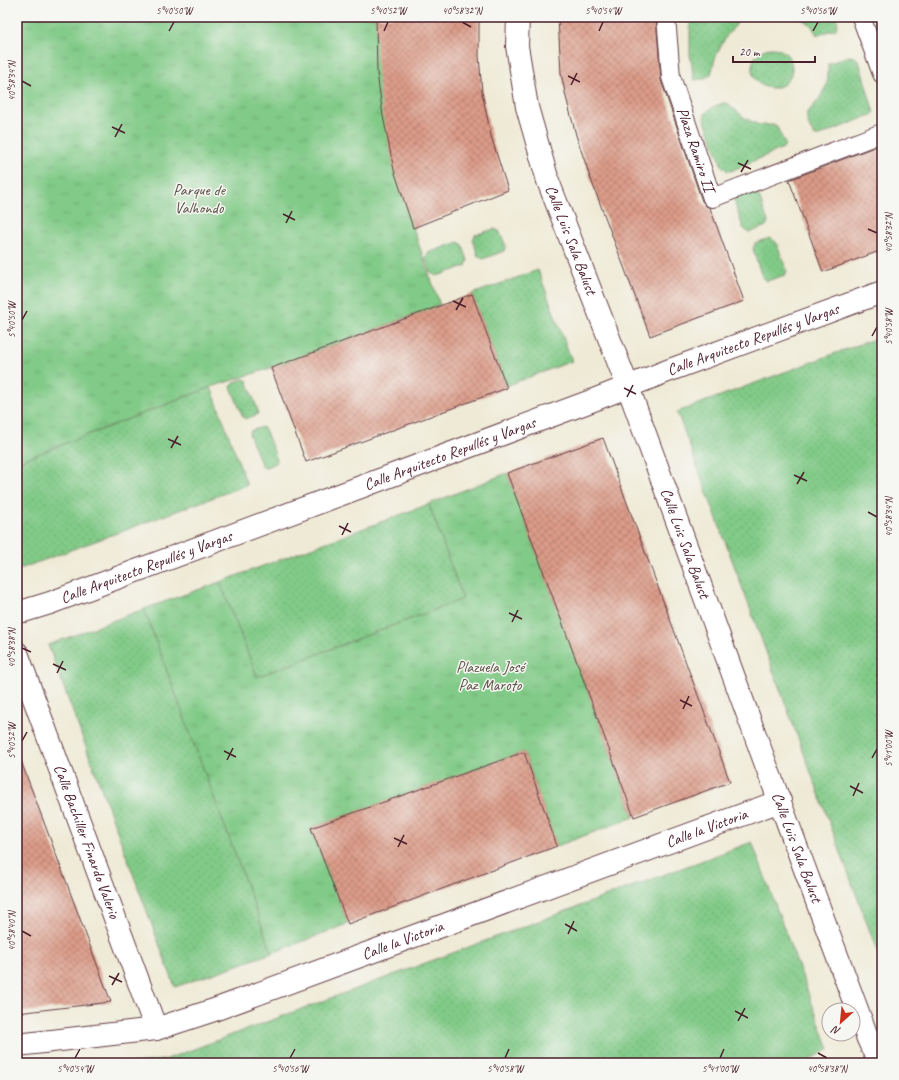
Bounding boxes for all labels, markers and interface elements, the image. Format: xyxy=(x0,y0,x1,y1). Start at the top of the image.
text: 5°40'50"W xyxy=(156,4,194,17)
text: 5°40'52"W xyxy=(370,4,408,17)
text: 40°58'32"N xyxy=(442,4,484,17)
text: 5°40'54"W xyxy=(585,4,623,17)
text: 5°40'56"W xyxy=(800,4,838,17)
scale bar xyxy=(733,38,815,64)
text: 20 m xyxy=(739,44,761,60)
text: 40°58'34"N xyxy=(5,59,18,101)
street label: Plaza Ramiro II xyxy=(672,105,720,198)
park label: Parque de Valhondo xyxy=(173,180,227,218)
street label: Calle Luis Sala Balust xyxy=(541,182,602,299)
text: 40°58'32"N xyxy=(882,211,895,253)
street label: Calle Arquitecto Repullés y Vargas xyxy=(664,298,843,380)
text: 5°40'50"W xyxy=(5,300,18,338)
text: 5°40'58"W xyxy=(882,307,895,345)
street label: Calle Arquitecto Repullés y Vargas xyxy=(361,412,540,495)
street label: Calle Luis Sala Balust xyxy=(656,485,715,603)
text: 40°58'34"N xyxy=(882,495,895,537)
street label: Calle Arquitecto Repullés y Vargas xyxy=(58,525,236,608)
text: 40°58'38"N xyxy=(5,626,18,668)
park label: Plazuela José Paz Maroto xyxy=(456,657,527,695)
text: 5°40'52"W xyxy=(5,721,18,759)
text: 5°41'00"W xyxy=(882,729,895,767)
street label: Calle Bachiller Finardo Valerio xyxy=(49,762,125,923)
street label: Calle Luis Sala Balust xyxy=(767,789,827,907)
street label: Calle la Victoria xyxy=(663,804,751,852)
text: 40°58'40"N xyxy=(5,909,18,951)
street label: Calle la Victoria xyxy=(359,916,447,965)
north arrow xyxy=(821,1002,861,1042)
text: N xyxy=(828,1022,843,1039)
text: 5°40'54"W xyxy=(57,1062,95,1075)
text: 5°40'56"W xyxy=(272,1062,310,1075)
text: 5°40'58"W xyxy=(487,1062,525,1075)
text: 5°41'00"W xyxy=(702,1062,740,1075)
text: 40°58'38"N xyxy=(807,1062,849,1075)

